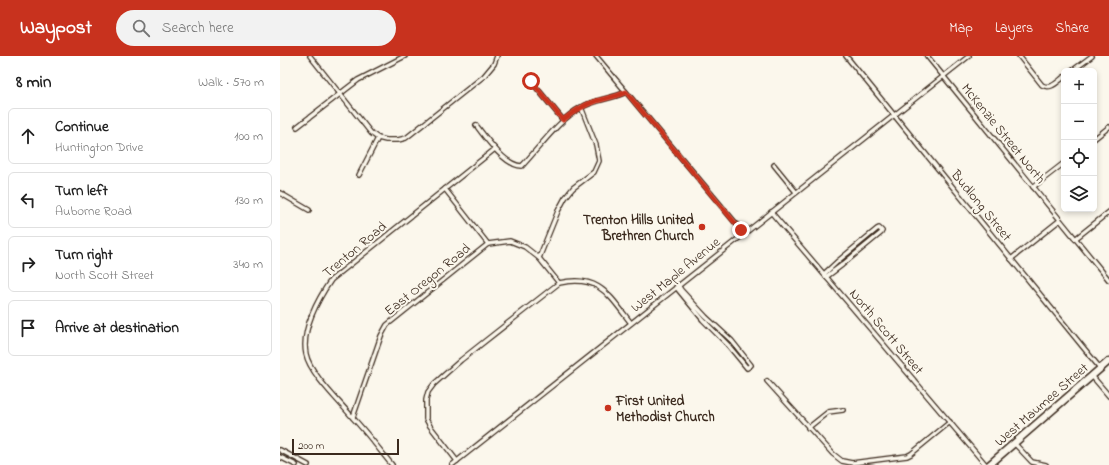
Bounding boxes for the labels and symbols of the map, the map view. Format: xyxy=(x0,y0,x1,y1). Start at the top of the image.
route start xyxy=(522,72,540,90)
street label: McKenzie Street North xyxy=(956,79,1050,189)
street label: Budlong Street xyxy=(944,165,1017,247)
place label: Trenton Hills United Brethren Church xyxy=(583,210,694,247)
street label: Trenton Road xyxy=(318,217,392,283)
route end xyxy=(732,221,750,239)
marker: Trenton Hills United Brethren Church xyxy=(697,222,707,232)
street label: West Maple Avenue xyxy=(627,232,726,318)
street label: East Oregon Road xyxy=(380,239,476,322)
street label: North Scott Street xyxy=(844,284,928,380)
street label: West Maumee Street xyxy=(990,358,1094,452)
place label: First United Methodist Church xyxy=(615,391,715,428)
marker: First United Methodist Church xyxy=(603,403,613,413)
scale bar xyxy=(292,437,399,456)

